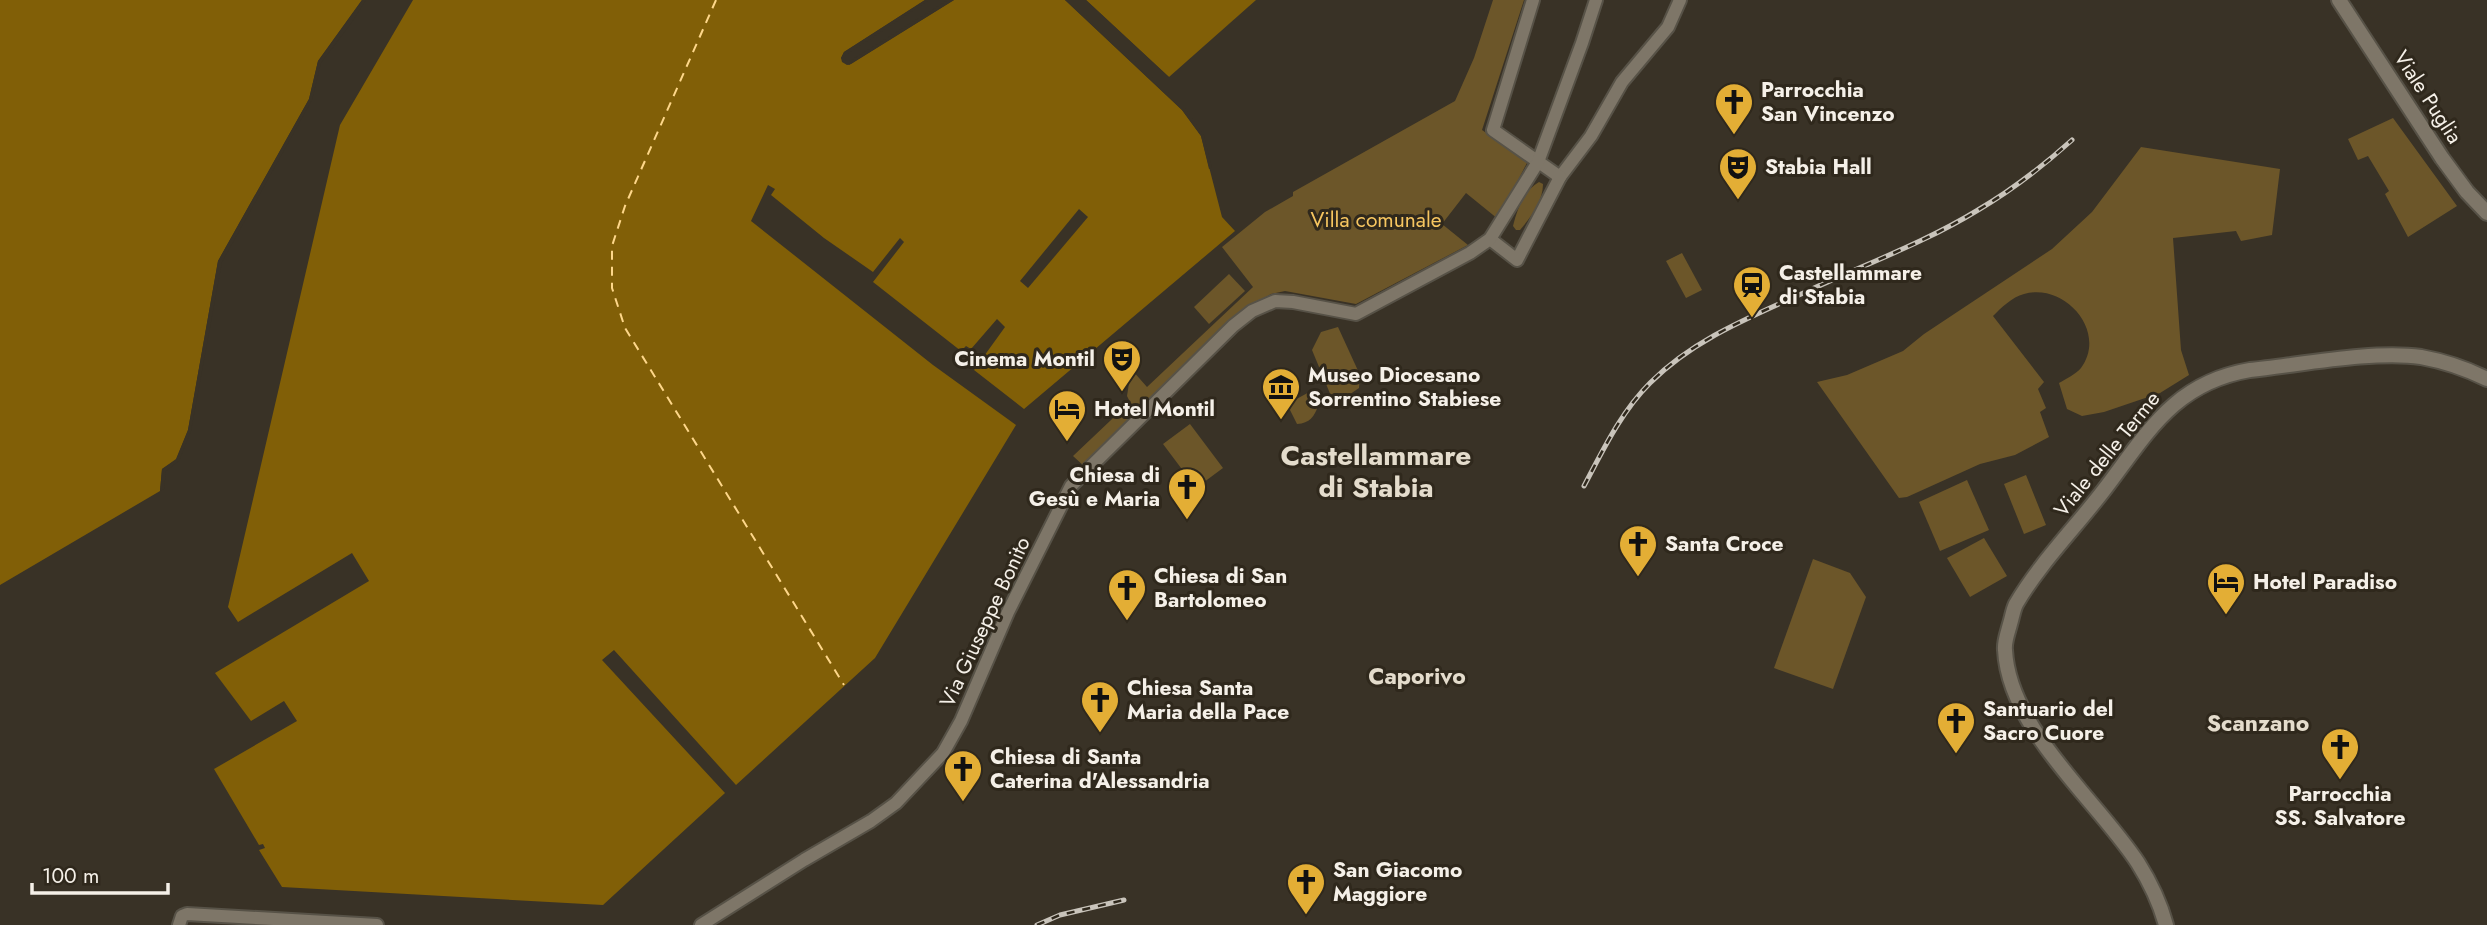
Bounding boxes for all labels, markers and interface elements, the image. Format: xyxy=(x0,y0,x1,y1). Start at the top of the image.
street label: Viale Puglia xyxy=(2387,44,2469,150)
place label: Parrocchia San Vincenzo xyxy=(1761,75,1895,129)
church icon: Parrocchia San Vincenzo xyxy=(1713,81,1755,136)
theatre icon: Stabia Hall xyxy=(1717,146,1759,201)
place label: Stabia Hall xyxy=(1765,152,1872,182)
park label: Villa comunale xyxy=(1310,205,1442,235)
place label: Castellammare di Stabia xyxy=(1779,258,1922,312)
station icon: Castellammare di Stabia xyxy=(1731,264,1773,319)
theatre icon: Cinema Montil xyxy=(1101,338,1143,393)
place label: Cinema Montil xyxy=(954,344,1095,374)
place label: Museo Diocesano Sorrentino Stabiese xyxy=(1308,360,1501,414)
museum icon: Museo Diocesano Sorrentino Stabiese xyxy=(1260,366,1302,421)
street label: Viale delle Terme xyxy=(2047,385,2167,523)
hotel icon: Hotel Montil xyxy=(1046,388,1088,443)
place label: Hotel Montil xyxy=(1094,394,1215,424)
district label: Castellammare di Stabia xyxy=(1281,435,1471,508)
place label: Chiesa di Gesù e Maria xyxy=(1029,460,1160,514)
church icon: Chiesa di Gesù e Maria xyxy=(1166,466,1208,521)
church icon: Santa Croce xyxy=(1617,523,1659,578)
place label: Santa Croce xyxy=(1665,529,1784,559)
street label: Via Giuseppe Bonito xyxy=(932,532,1038,712)
place label: Chiesa di San Bartolomeo xyxy=(1154,561,1287,615)
hotel icon: Hotel Paradiso xyxy=(2205,561,2247,616)
church icon: Chiesa di San Bartolomeo xyxy=(1106,567,1148,622)
place label: Hotel Paradiso xyxy=(2253,567,2397,597)
district label: Caporivo xyxy=(1368,659,1466,693)
place label: Chiesa Santa Maria della Pace xyxy=(1127,673,1289,727)
church icon: Chiesa Santa Maria della Pace xyxy=(1079,679,1121,734)
place label: Santuario del Sacro Cuore xyxy=(1983,694,2113,748)
church icon: Santuario del Sacro Cuore xyxy=(1935,700,1977,755)
district label: Scanzano xyxy=(2207,706,2309,740)
church icon: Parrocchia SS. Salvatore xyxy=(2319,726,2361,781)
place label: Chiesa di Santa Caterina d'Alessandria xyxy=(990,742,1210,796)
church icon: Chiesa di Santa Caterina d'Alessandria xyxy=(942,748,984,803)
place label: Parrocchia SS. Salvatore xyxy=(2274,779,2406,833)
scale bar xyxy=(32,852,168,896)
place label: San Giacomo Maggiore xyxy=(1333,855,1462,909)
text: 100 m xyxy=(42,861,99,891)
church icon: San Giacomo Maggiore xyxy=(1285,861,1327,916)

